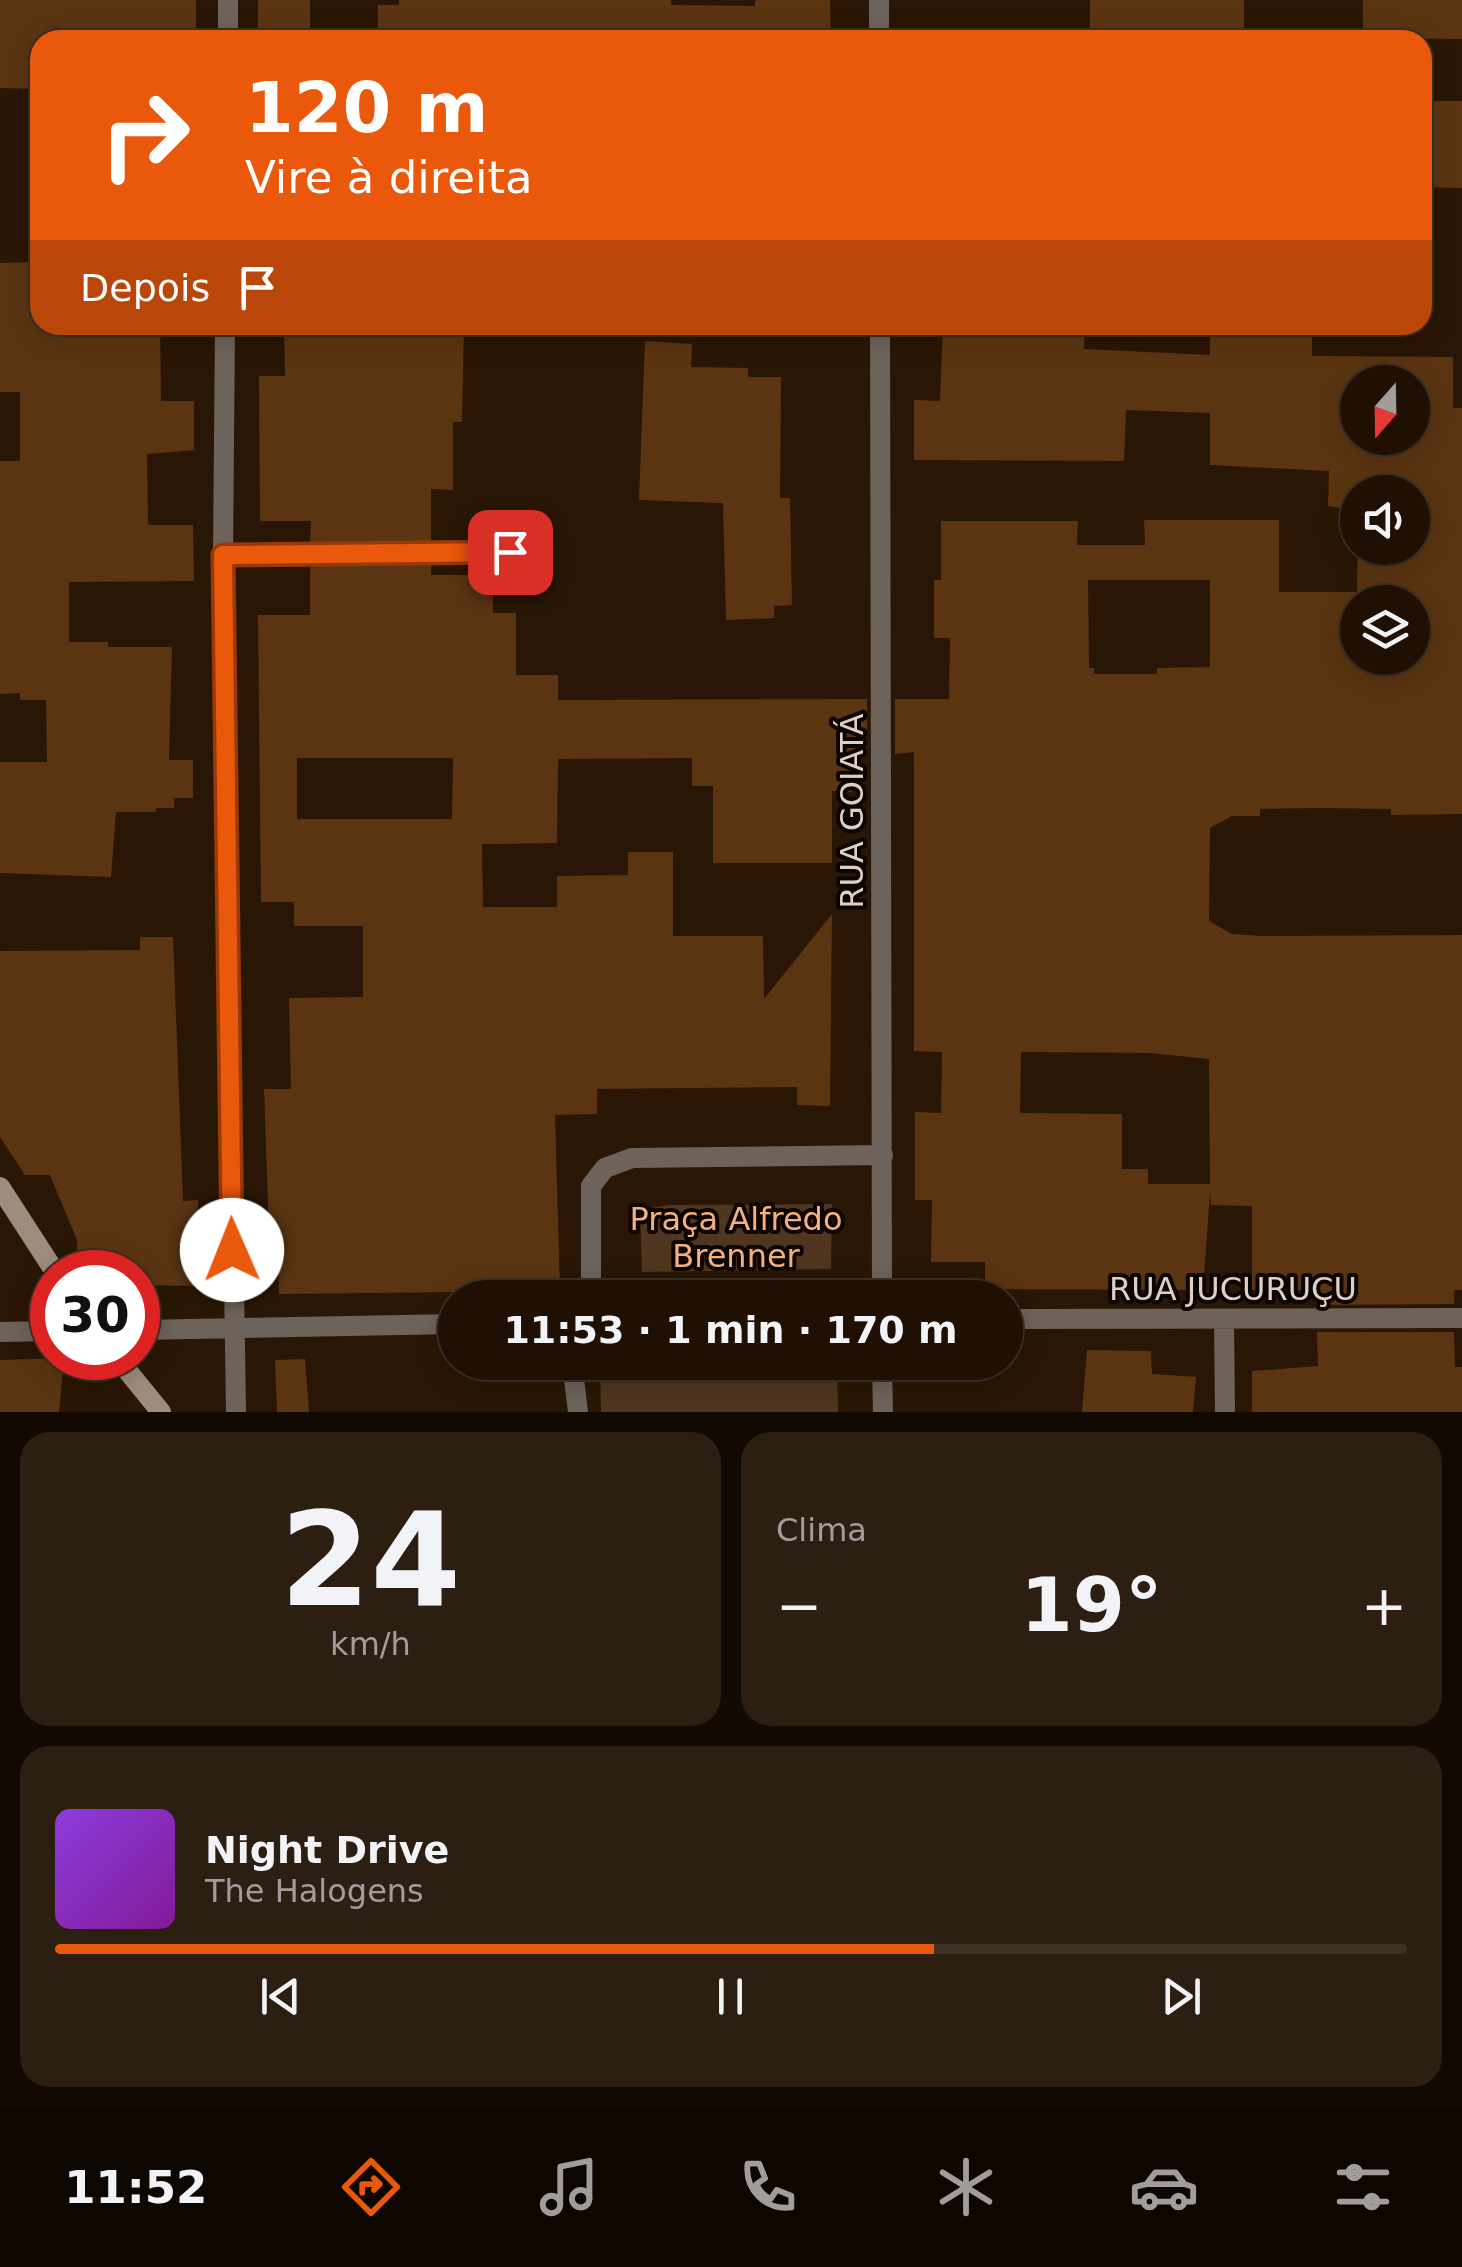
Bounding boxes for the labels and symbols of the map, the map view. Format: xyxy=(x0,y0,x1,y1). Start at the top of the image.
north arrow xyxy=(1340,365,1430,455)
pin xyxy=(468,510,553,595)
street label: RUA GOIATÁ xyxy=(833,713,871,909)
position arrow xyxy=(180,1198,284,1302)
park label: Praça Alfredo Brenner xyxy=(630,1200,842,1275)
speed limit sign: 30 xyxy=(30,1250,160,1380)
street label: RUA JUCURUÇU xyxy=(1109,1270,1357,1308)

